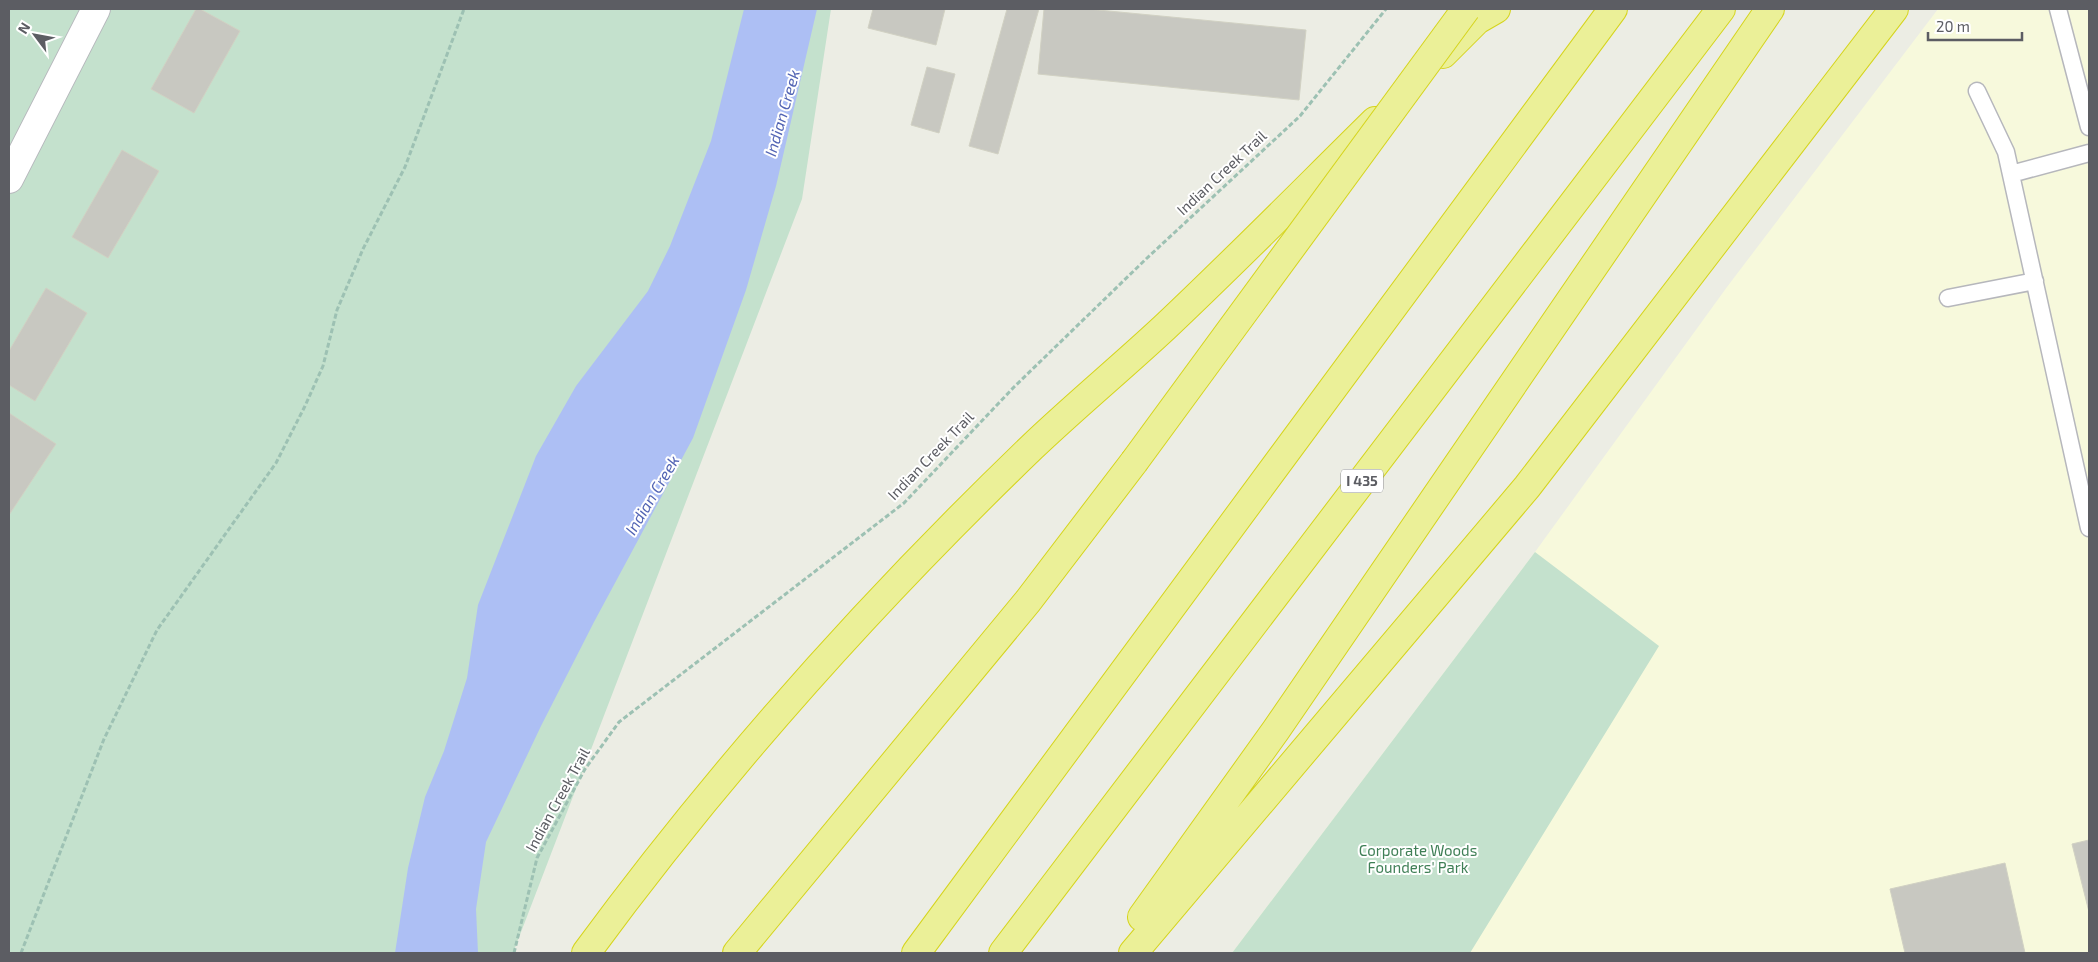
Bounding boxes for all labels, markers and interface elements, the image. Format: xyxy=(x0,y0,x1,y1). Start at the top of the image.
north arrow xyxy=(10,10,60,60)
scale bar xyxy=(1928,10,2022,42)
text: 20 m xyxy=(1936,17,1970,35)
text: N xyxy=(14,19,33,37)
water label: Indian Creek xyxy=(760,67,803,158)
street label: Indian Creek Trail xyxy=(1173,126,1270,218)
street label: Indian Creek Trail xyxy=(884,407,977,503)
water label: Indian Creek xyxy=(620,452,683,538)
road number: I 435 xyxy=(1341,470,1383,492)
street label: Indian Creek Trail xyxy=(521,744,593,855)
park label: Corporate Woods Founders' Park xyxy=(1359,841,1477,876)

